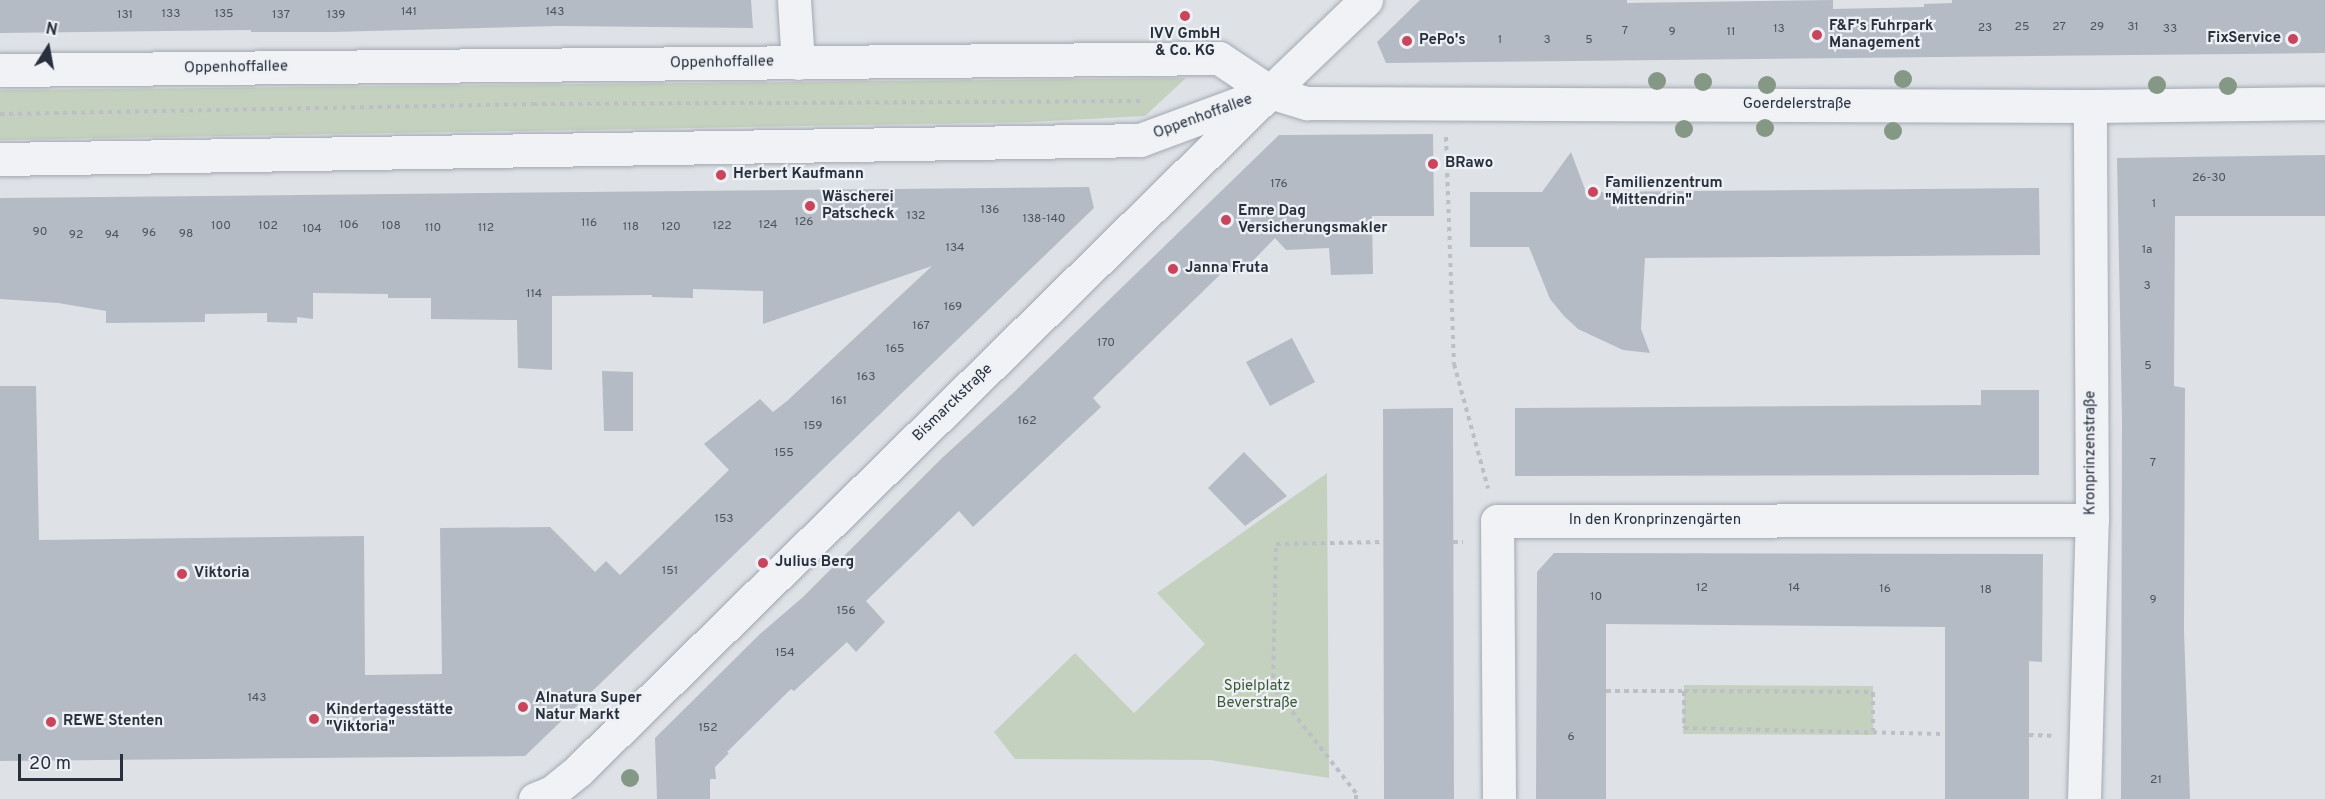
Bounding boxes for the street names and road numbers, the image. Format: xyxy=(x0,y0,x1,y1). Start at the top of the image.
street label: Oppenhoffallee xyxy=(670,53,774,73)
street label: Oppenhoffallee xyxy=(184,58,288,78)
street label: Oppenhoffallee xyxy=(1151,91,1255,143)
street label: Goerdelerstraße xyxy=(1743,96,1851,114)
street label: Bismarckstraße xyxy=(909,360,997,446)
street label: Kronprinzenstraße xyxy=(2082,391,2100,515)
street label: In den Kronprinzengärten xyxy=(1569,512,1741,530)

